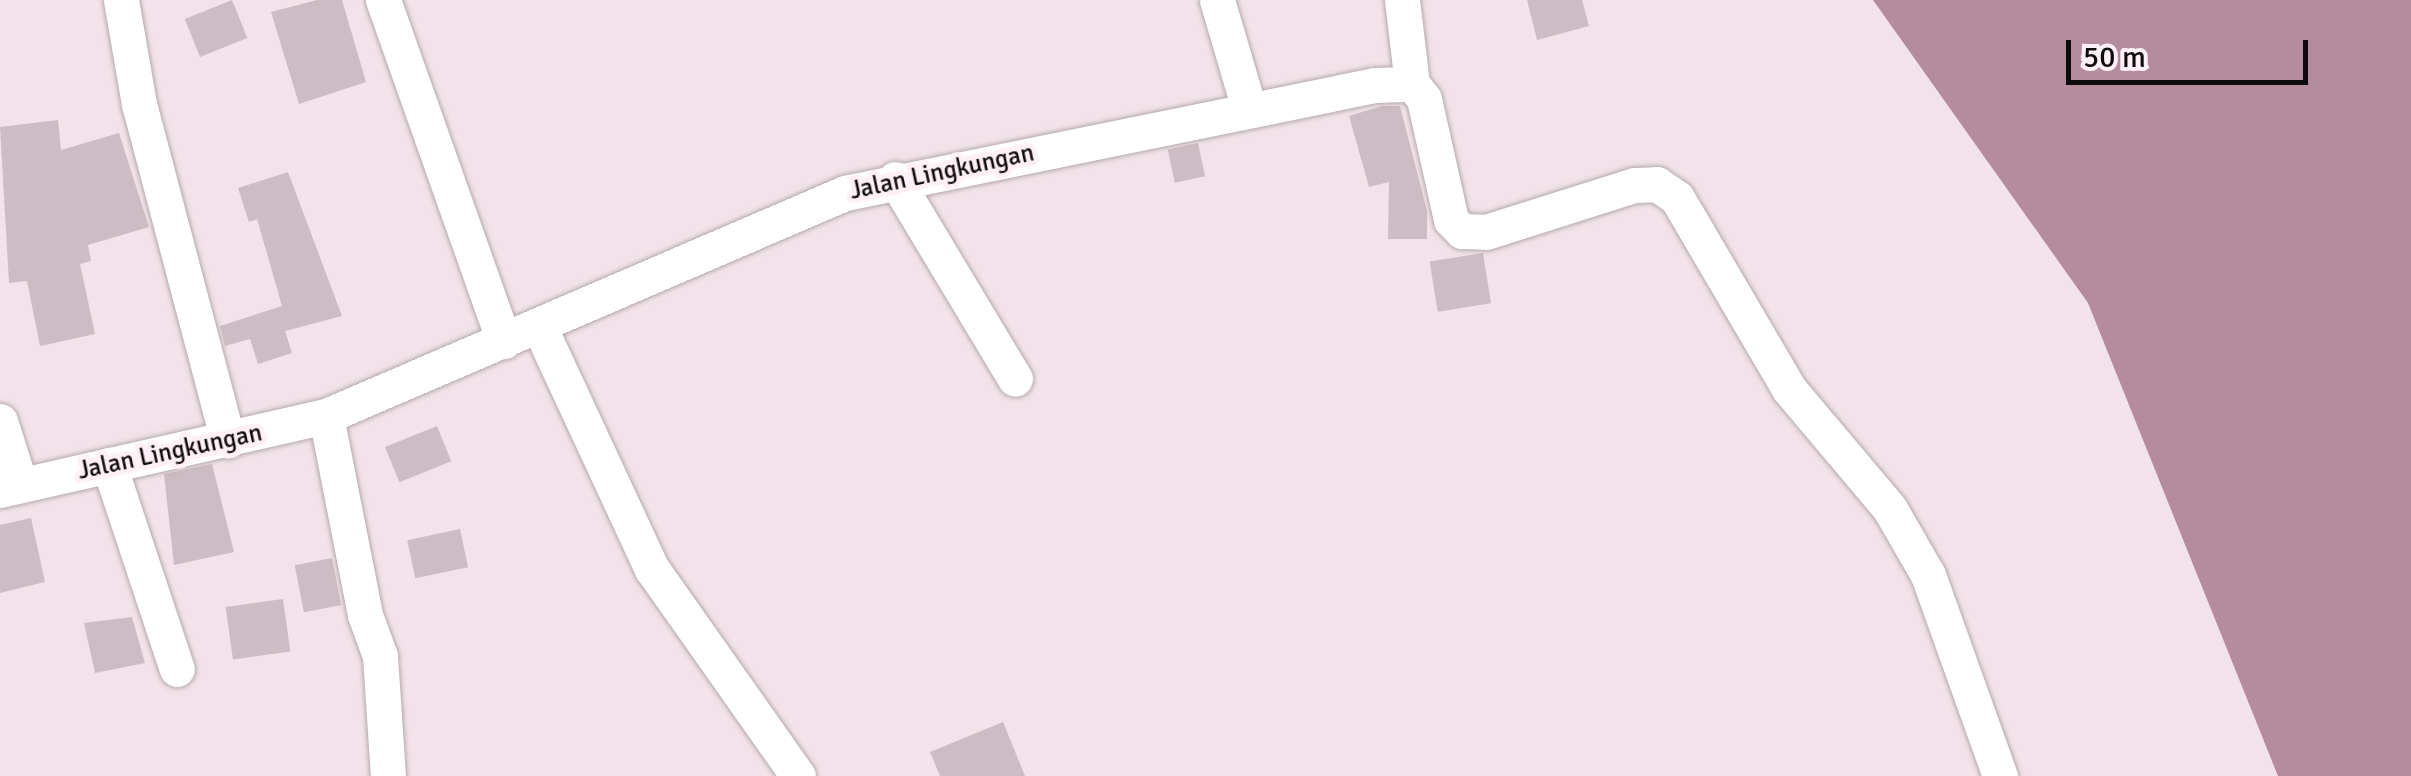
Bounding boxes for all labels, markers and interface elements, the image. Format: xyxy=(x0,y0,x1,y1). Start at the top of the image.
scale bar xyxy=(2071,20,2314,82)
text: 50 m xyxy=(2083,39,2146,76)
street label: Jalan Lingkungan xyxy=(847,138,1037,206)
street label: Jalan Lingkungan xyxy=(75,418,265,486)

